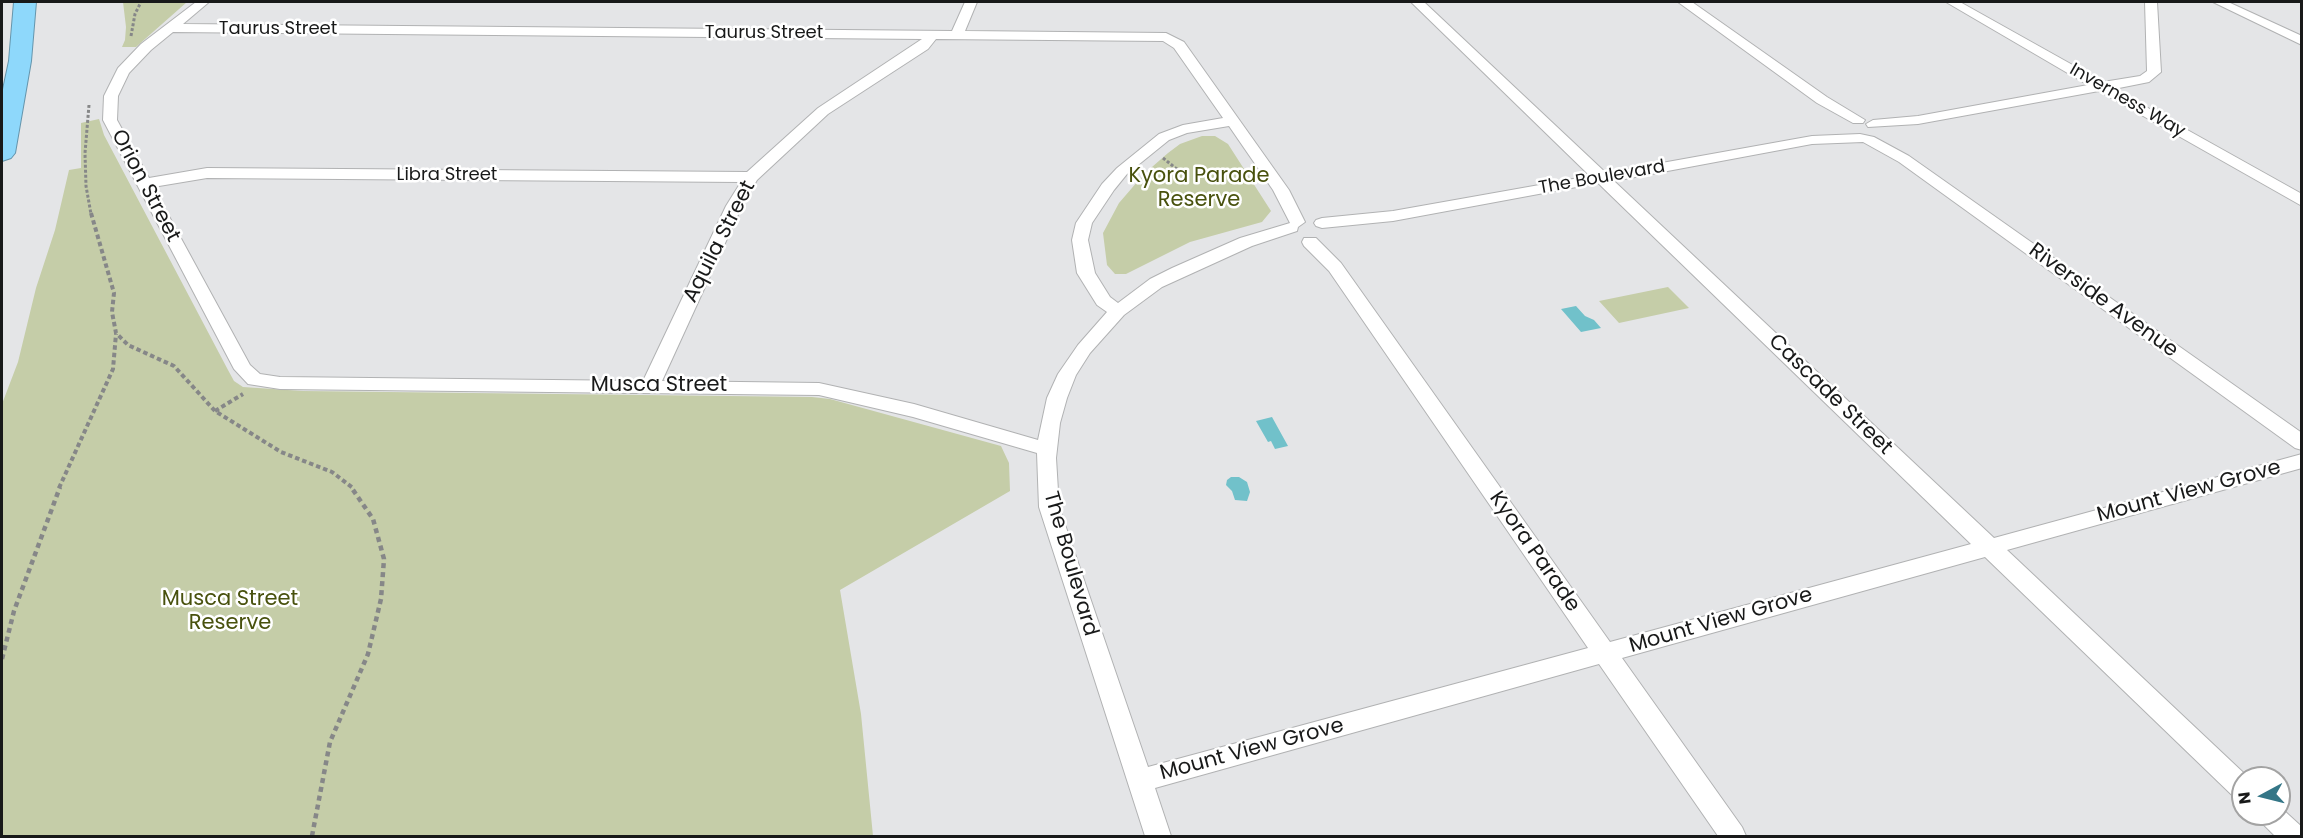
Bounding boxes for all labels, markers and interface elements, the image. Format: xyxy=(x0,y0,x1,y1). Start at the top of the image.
street label: Taurus Street xyxy=(219,18,337,40)
street label: Taurus Street xyxy=(705,22,823,44)
street label: Inverness Way xyxy=(2065,59,2189,143)
street label: Orion Street xyxy=(105,126,185,246)
street label: The Boulevard xyxy=(1537,156,1667,200)
street label: Libra Street xyxy=(397,164,497,186)
park label: Kyora Parade Reserve xyxy=(1128,164,1270,214)
street label: Aquila Street xyxy=(678,177,762,307)
street label: Riverside Avenue xyxy=(2023,238,2183,364)
street label: Cascade Street xyxy=(1763,329,1897,461)
street label: Musca Street xyxy=(591,373,727,399)
street label: Mount View Grove xyxy=(2094,455,2284,529)
street label: Kyora Parade xyxy=(1483,487,1585,617)
street label: The Boulevard xyxy=(1037,489,1103,639)
street label: Mount View Grove xyxy=(1627,583,1815,659)
park label: Musca Street Reserve xyxy=(162,587,298,637)
street label: Mount View Grove xyxy=(1157,713,1347,787)
north arrow xyxy=(2231,766,2291,826)
text: N xyxy=(2232,791,2257,805)

